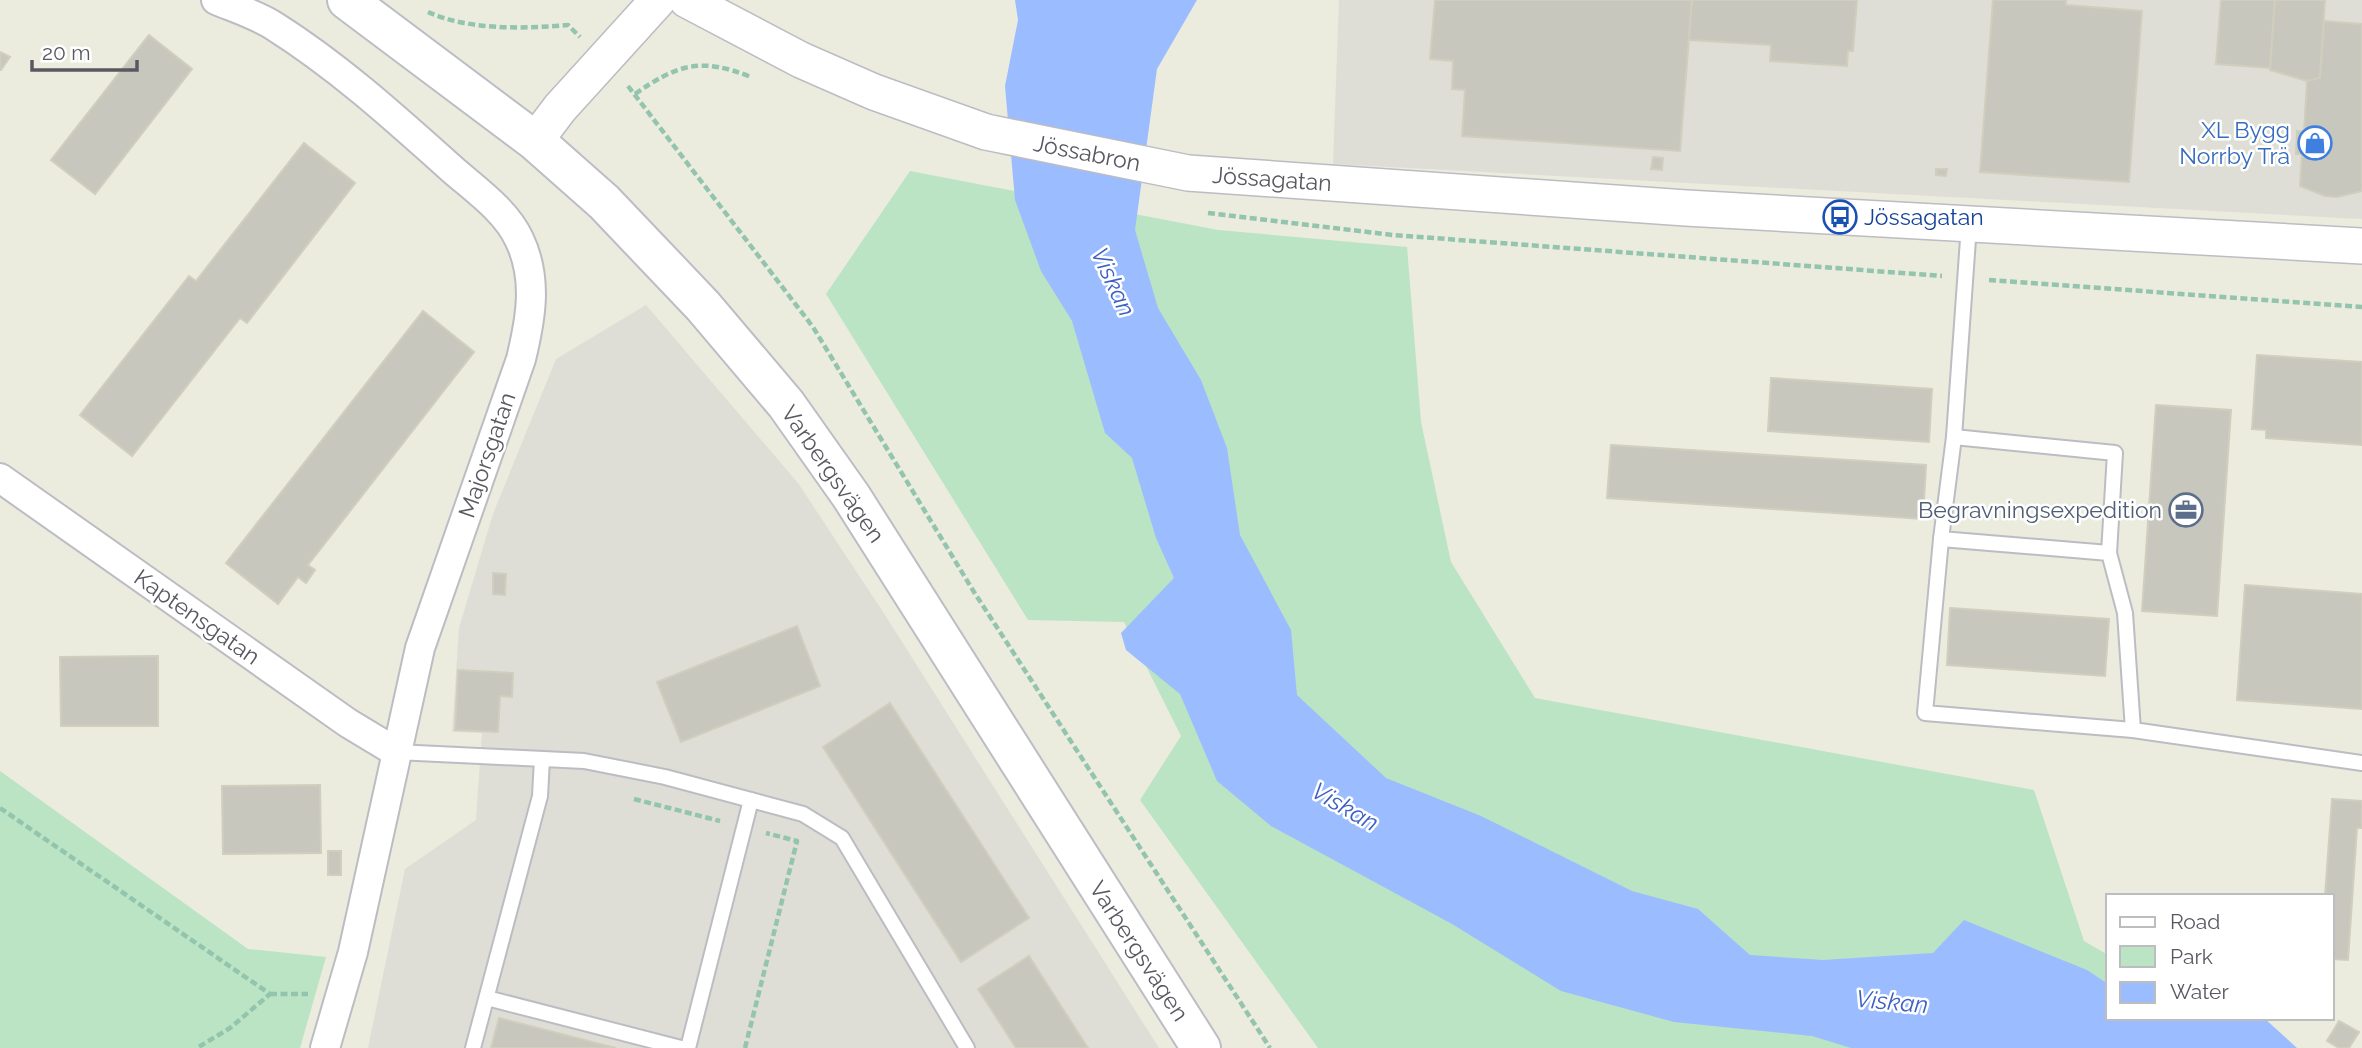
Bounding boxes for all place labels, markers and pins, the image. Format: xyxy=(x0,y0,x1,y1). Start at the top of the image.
place label: XL Bygg Norrby Trä xyxy=(2179,116,2290,169)
shop icon: XL Bygg Norrby Trä xyxy=(2296,124,2334,162)
bus stop icon: Jössagatan xyxy=(1821,198,1859,236)
place label: Jössagatan xyxy=(1864,203,1984,230)
office icon: Begravningsexpedition xyxy=(2167,491,2205,529)
place label: Begravningsexpedition xyxy=(1918,496,2162,523)

